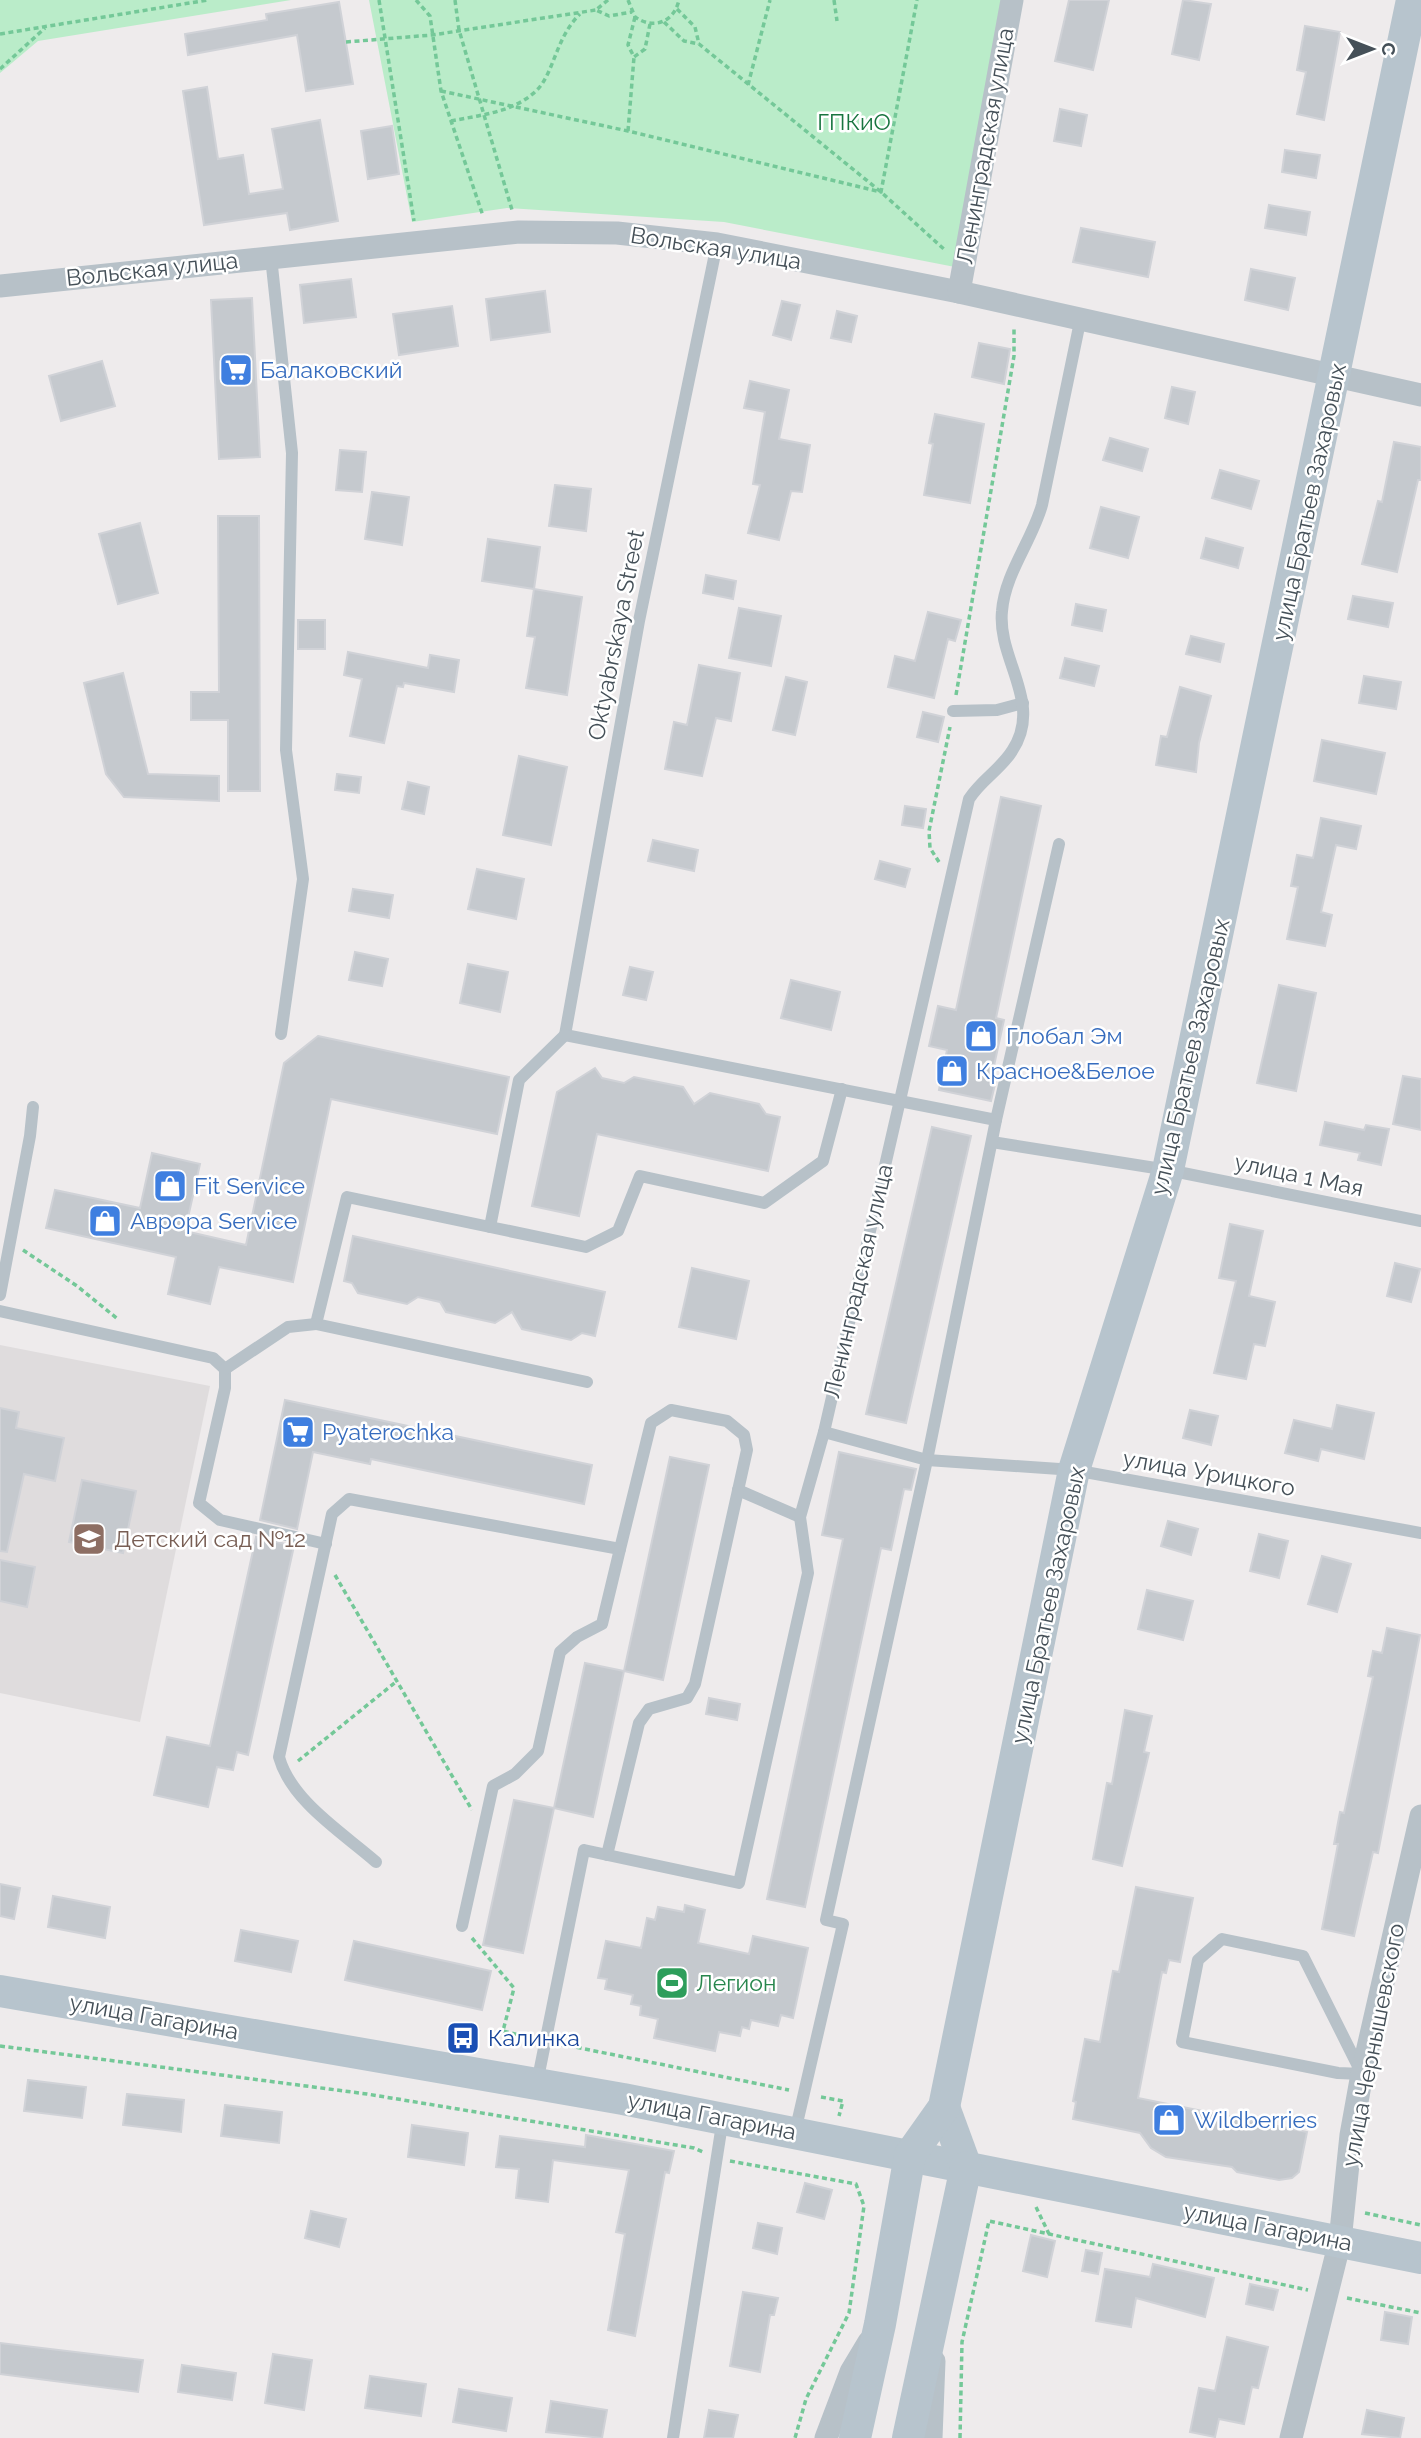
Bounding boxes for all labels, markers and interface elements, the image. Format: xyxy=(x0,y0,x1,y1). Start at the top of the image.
north arrow xyxy=(1337,14,1407,84)
street label: Ленинградская улица xyxy=(950,26,1019,266)
text: С xyxy=(1378,42,1400,56)
park label: ГПКиО xyxy=(817,108,891,135)
street label: Вольская улица xyxy=(629,221,803,274)
street label: Вольская улица xyxy=(65,246,239,291)
supermarket icon: Балаковский xyxy=(217,351,255,389)
place label: Балаковский xyxy=(260,356,402,383)
street label: улица Братьев Захаровых xyxy=(1266,360,1351,643)
street label: Oktyabrskaya Street xyxy=(582,527,649,742)
street label: улица Братьев Захаровых xyxy=(1145,916,1235,1198)
shop icon: Глобал Эм xyxy=(962,1017,1000,1055)
place label: Глобал Эм xyxy=(1006,1022,1123,1049)
shop icon: Красное&Белое xyxy=(933,1052,971,1090)
place label: Красное&Белое xyxy=(976,1057,1155,1084)
street label: улица 1 Мая xyxy=(1232,1148,1366,1201)
street label: Ленинградская улица xyxy=(817,1161,898,1401)
shop icon: Fit Service xyxy=(151,1167,189,1205)
place label: Fit Service xyxy=(194,1172,305,1199)
shop icon: Аврора Service xyxy=(86,1202,124,1240)
place label: Аврора Service xyxy=(130,1207,297,1234)
supermarket icon: Pyaterochka xyxy=(279,1413,317,1451)
place label: Pyaterochka xyxy=(322,1418,454,1445)
street label: улица Урицкого xyxy=(1121,1444,1297,1501)
street label: улица Братьев Захаровых xyxy=(1005,1463,1090,1746)
school or university icon: Детский сад №12 xyxy=(70,1520,108,1558)
place label: Детский сад №12 xyxy=(114,1525,306,1552)
street label: улица Чернышевского xyxy=(1336,1921,1409,2169)
sports icon: Легион xyxy=(653,1964,691,2002)
place label: Легион xyxy=(696,1969,776,1996)
street label: улица Гагарина xyxy=(68,1988,241,2045)
bus stop icon: Калинка xyxy=(444,2019,482,2057)
place label: Калинка xyxy=(488,2024,580,2051)
street label: улица Гагарина xyxy=(626,2086,799,2145)
shop icon: Wildberries xyxy=(1150,2101,1188,2139)
place label: Wildberries xyxy=(1194,2106,1317,2133)
street label: улица Гагарина xyxy=(1182,2197,1355,2256)

